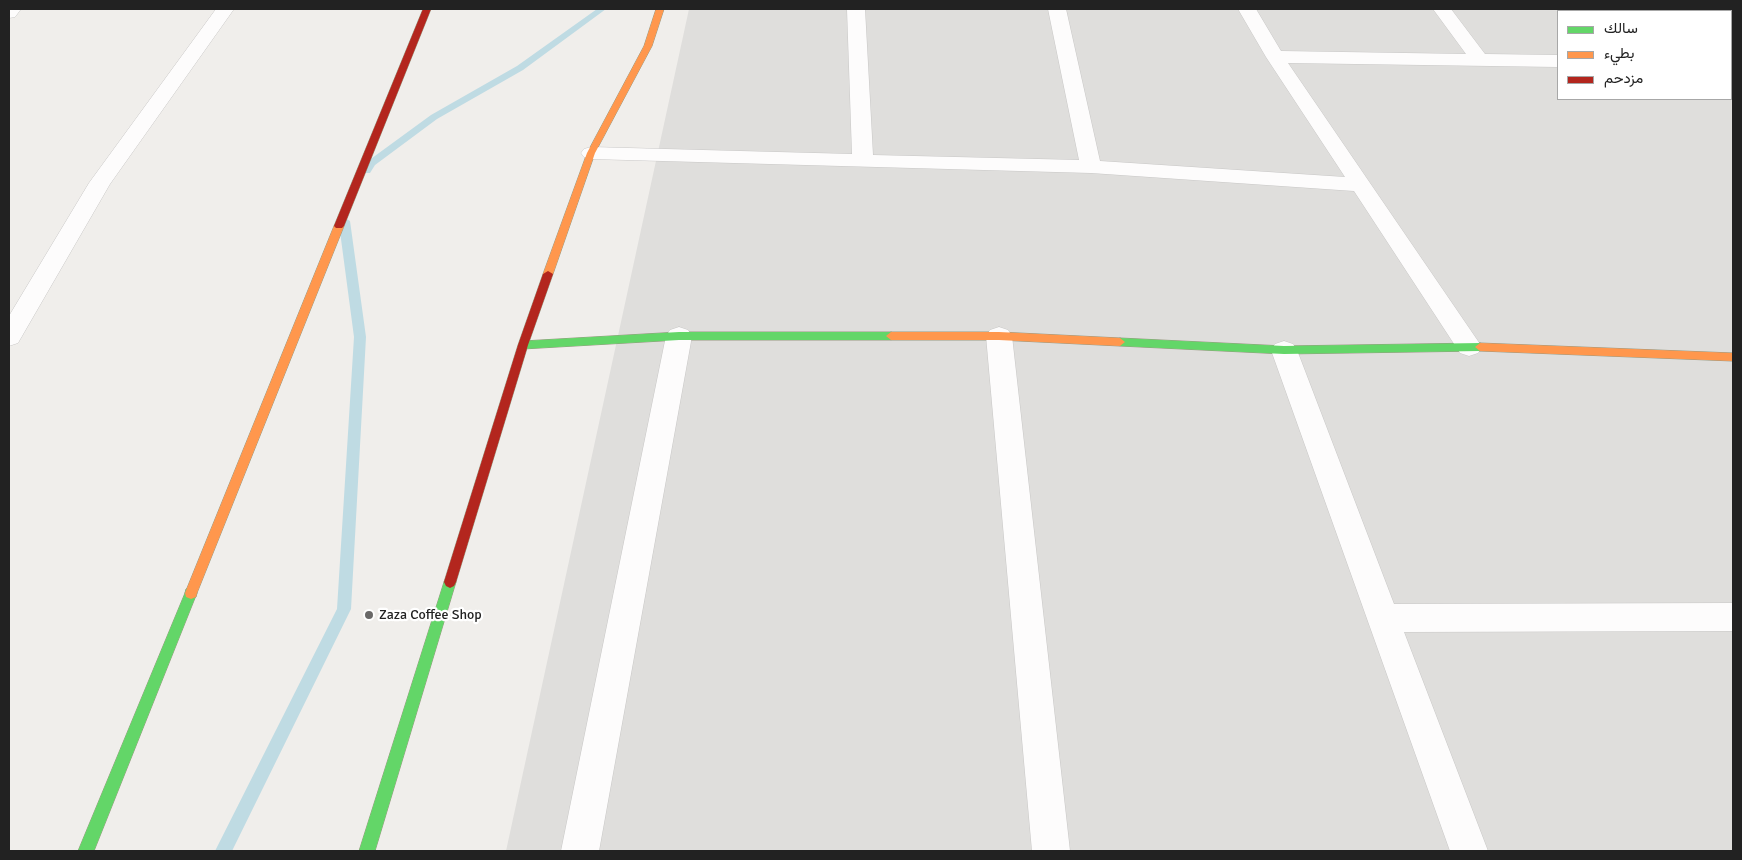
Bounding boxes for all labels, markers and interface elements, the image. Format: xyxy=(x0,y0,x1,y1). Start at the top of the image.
legend xyxy=(1557,10,1732,100)
text: سالك xyxy=(1604,19,1638,37)
text: بطيء xyxy=(1604,44,1634,62)
text: مزدحم xyxy=(1604,69,1643,87)
place label: Zaza Coffee Shop xyxy=(379,607,482,623)
marker: Zaza Coffee Shop xyxy=(363,609,375,621)

